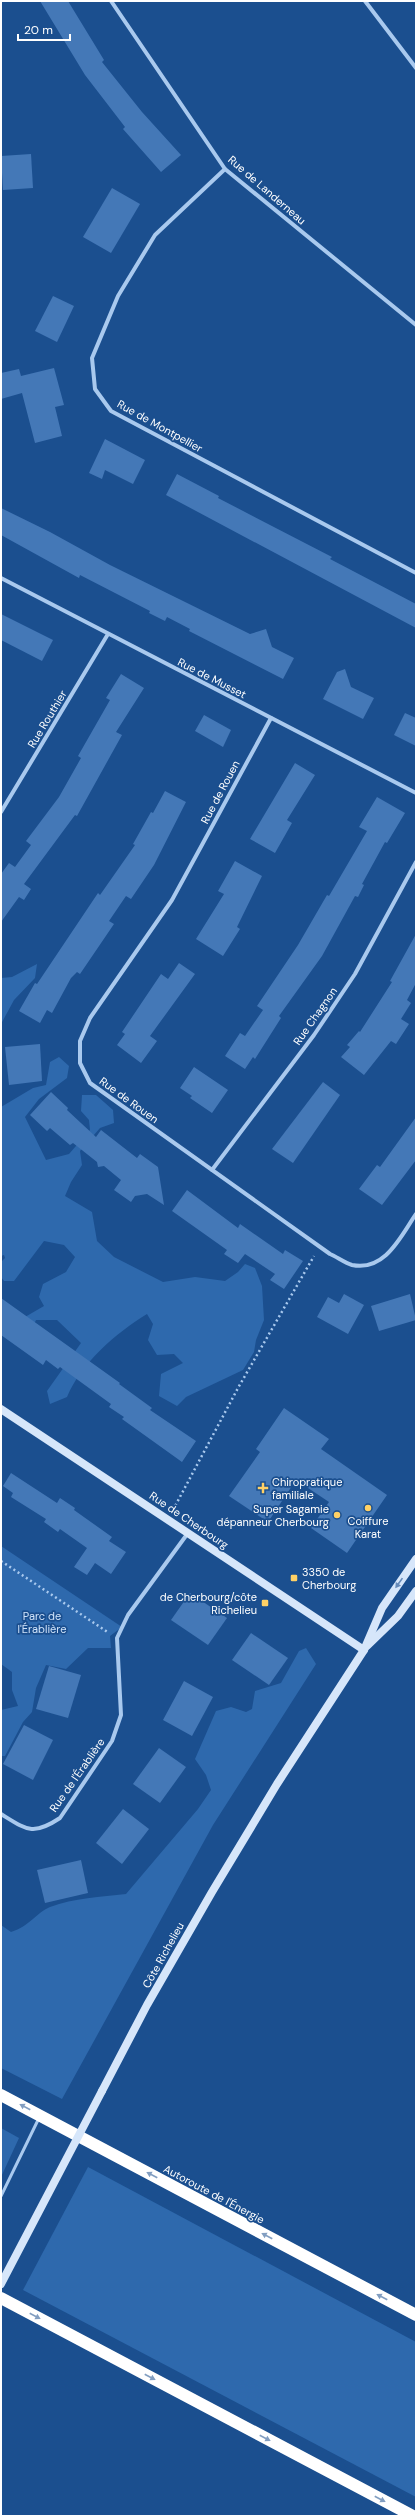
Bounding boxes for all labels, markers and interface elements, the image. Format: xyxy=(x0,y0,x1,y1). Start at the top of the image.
scale bar xyxy=(18,16,70,42)
text: 20 m xyxy=(24,22,53,38)
street label: Rue de Landerneau xyxy=(225,152,309,228)
street label: Rue de Montpellier xyxy=(115,397,205,455)
street label: Rue de Musset xyxy=(175,655,249,701)
street label: Rue Routhier xyxy=(24,688,70,750)
street label: Rue de Rouen xyxy=(197,758,243,826)
street label: Rue Chagnon xyxy=(290,984,340,1048)
street label: Rue de Rouen xyxy=(97,1074,161,1126)
place label: Chiropratique familiale xyxy=(272,1475,342,1502)
marker: Chiropratique familiale xyxy=(257,1482,269,1494)
street label: Rue de Cherbourg xyxy=(147,1488,231,1552)
place label: Super Sagamie dépanneur Cherbourg xyxy=(216,1502,329,1529)
marker: Coiffure Karat xyxy=(363,1503,373,1513)
marker: Super Sagamie dépanneur Cherbourg xyxy=(332,1510,342,1520)
place label: Coiffure Karat xyxy=(348,1514,388,1541)
place label: 3350 de Cherbourg xyxy=(302,1565,356,1592)
marker: 3350 de Cherbourg xyxy=(289,1573,299,1583)
one-way arrow xyxy=(395,1578,403,1588)
place label: de Cherbourg/côte Richelieu xyxy=(160,1590,257,1617)
marker: de Cherbourg/côte Richelieu xyxy=(260,1598,270,1608)
park label: Parc de l'Érablière xyxy=(18,1609,66,1636)
street label: Rue de l'Érablière xyxy=(46,1735,108,1815)
street label: Côte Richelieu xyxy=(139,1920,187,1990)
one-way arrow xyxy=(19,2104,30,2110)
street label: Autoroute de l'Énergie xyxy=(161,2161,267,2227)
one-way arrow xyxy=(146,2172,158,2178)
one-way arrow xyxy=(261,2233,272,2239)
one-way arrow xyxy=(376,2293,387,2300)
one-way arrow xyxy=(30,2313,41,2320)
one-way arrow xyxy=(145,2374,156,2380)
one-way arrow xyxy=(260,2435,271,2441)
one-way arrow xyxy=(375,2495,386,2502)

